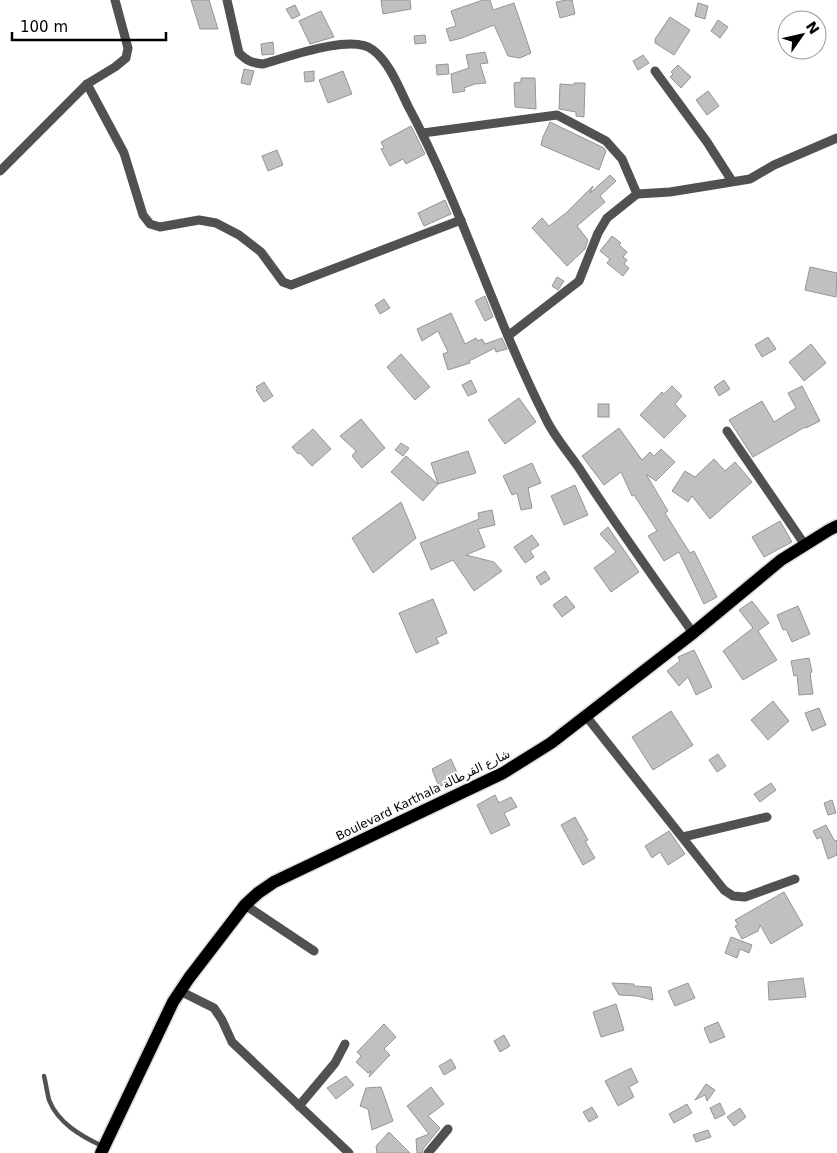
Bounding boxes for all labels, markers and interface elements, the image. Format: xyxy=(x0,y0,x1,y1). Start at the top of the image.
scale bar xyxy=(12,10,166,42)
north arrow xyxy=(777,10,827,60)
text: 100 m xyxy=(20,18,68,36)
text: N xyxy=(803,18,823,37)
street label: Boulevard Karthala شارع القرطالة xyxy=(334,747,513,844)

